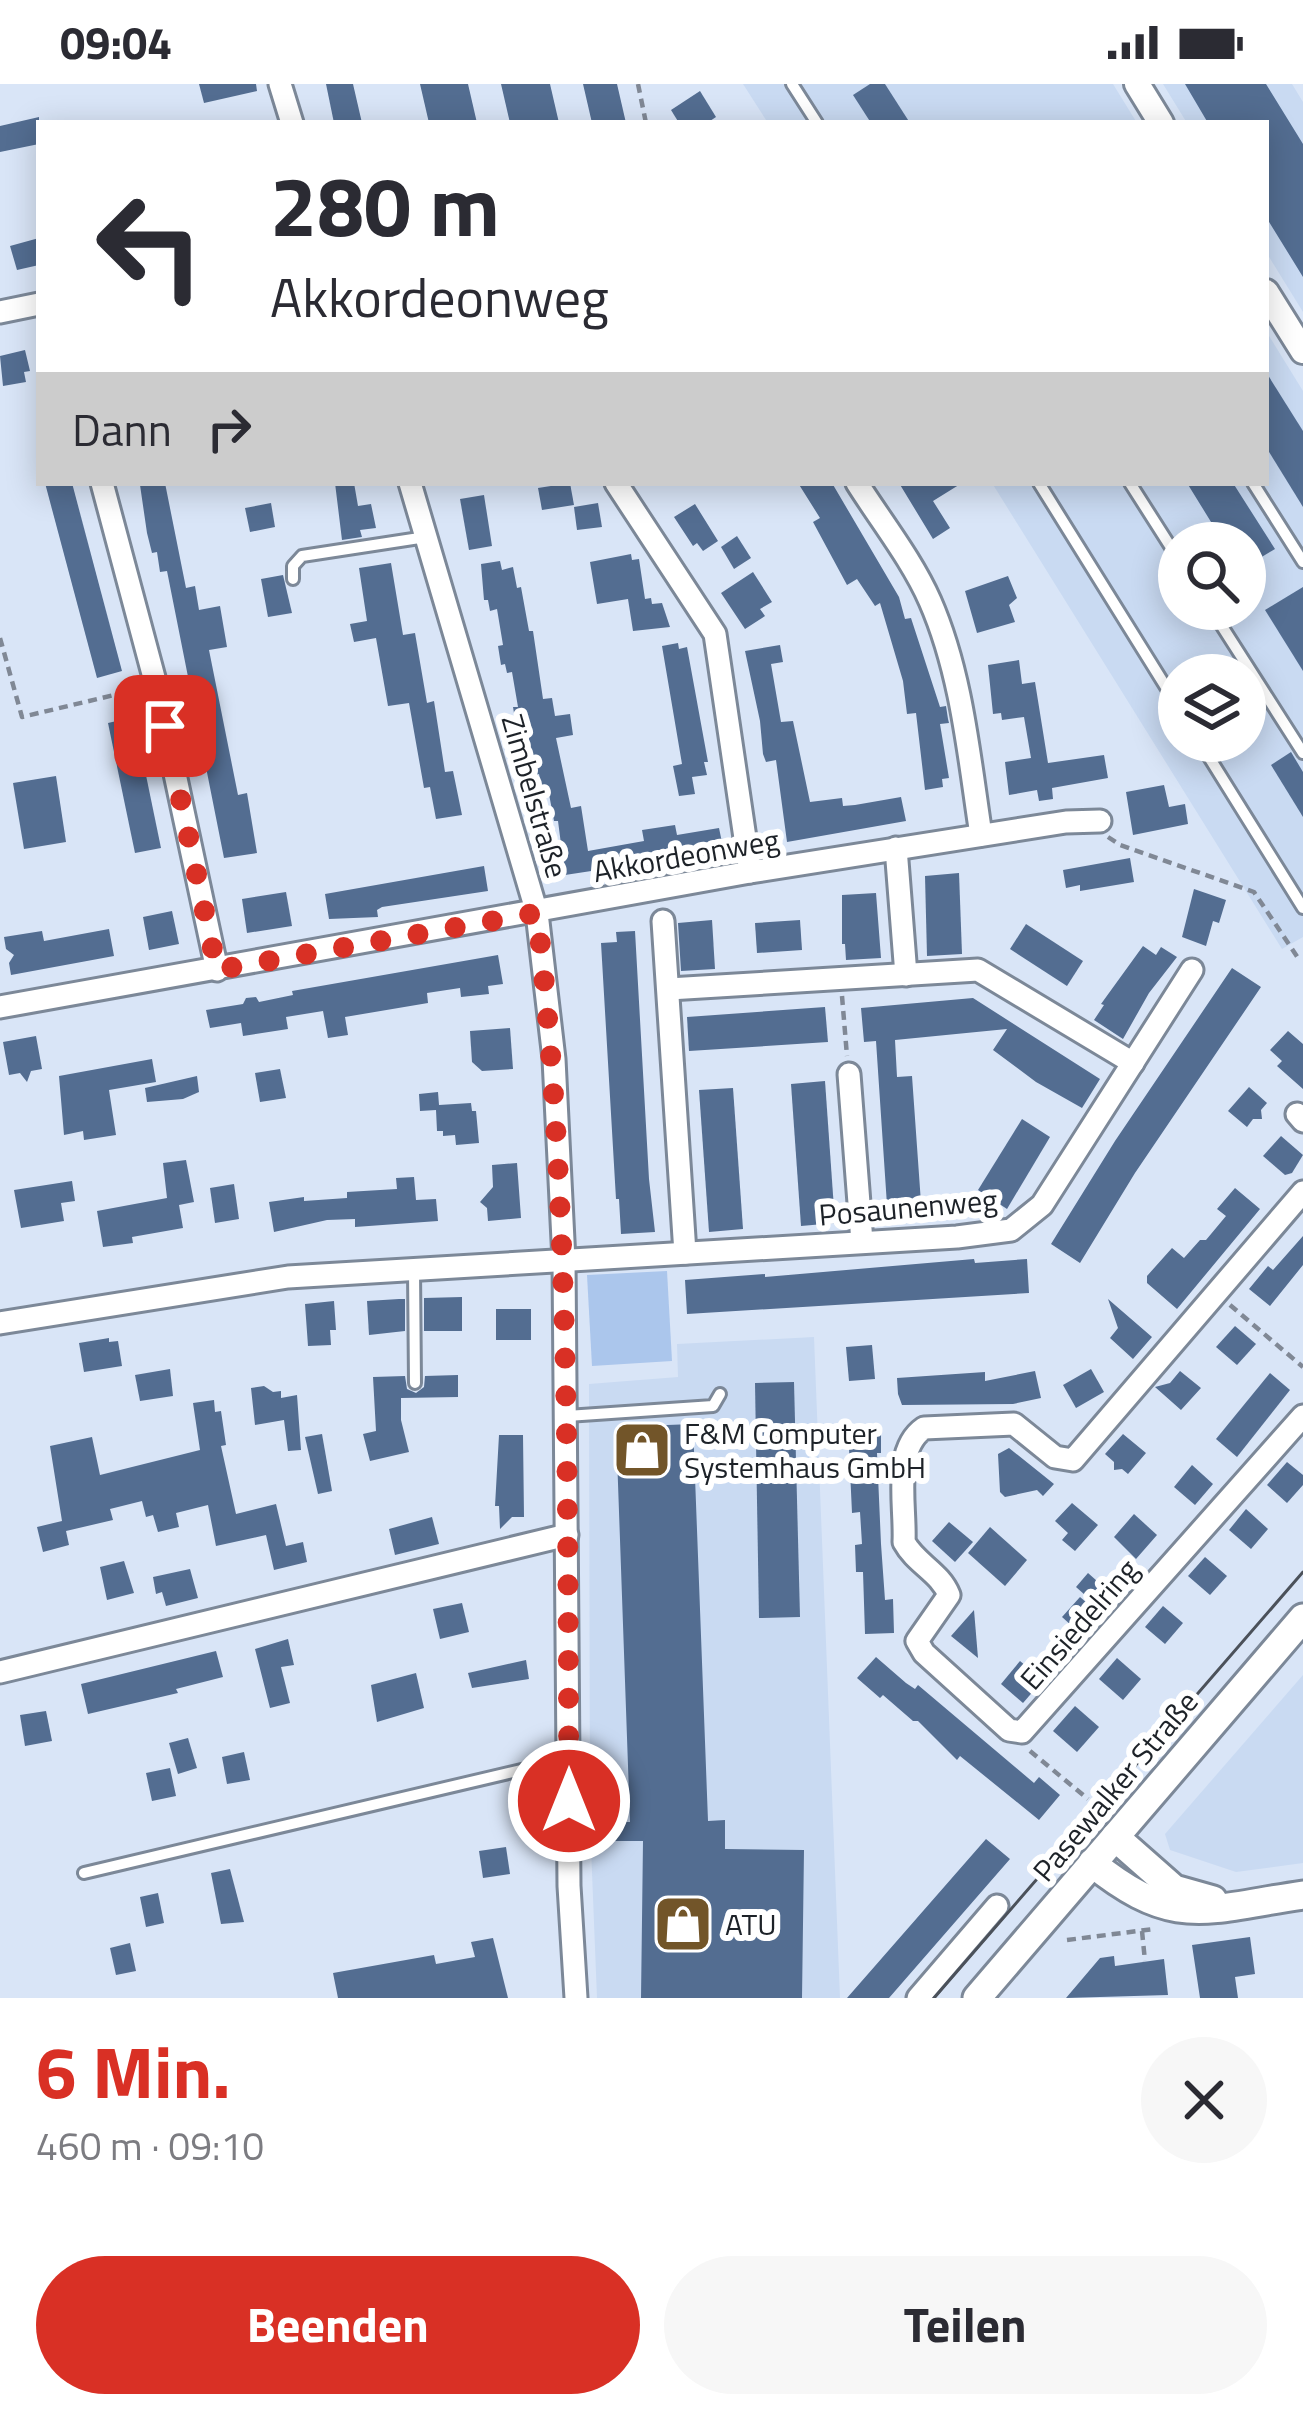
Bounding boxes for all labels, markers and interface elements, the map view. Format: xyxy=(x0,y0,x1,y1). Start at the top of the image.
text: 09:04 xyxy=(60,8,172,76)
text: 280 m xyxy=(270,141,500,269)
icon: left xyxy=(72,168,228,324)
text: Akkordeonweg xyxy=(270,256,609,338)
text: Dann xyxy=(72,395,172,463)
icon: right xyxy=(196,396,262,462)
map controls xyxy=(1158,522,1266,762)
button: search xyxy=(1158,522,1266,630)
button: layers xyxy=(1158,654,1266,762)
pin xyxy=(114,675,216,777)
icon: arrive xyxy=(132,693,198,759)
street label: Zimbelstraße xyxy=(490,709,580,883)
street label: Akkordeonweg xyxy=(589,816,783,894)
street label: Posaunenweg xyxy=(817,1176,999,1238)
place label: F&M Computer Systemhaus GmbH xyxy=(684,1410,926,1490)
shop icon: F&M Computer Systemhaus GmbH xyxy=(611,1419,673,1481)
street label: Einsiedelring xyxy=(1009,1548,1149,1700)
street label: Pasewalker Straße xyxy=(1021,1681,1209,1891)
position arrow xyxy=(506,1738,632,1864)
shop icon: ATU xyxy=(652,1893,714,1955)
place label: ATU xyxy=(725,1901,777,1947)
text: 6 Min. xyxy=(36,2016,231,2126)
button: close xyxy=(1141,2037,1267,2163)
text: 460 m · 09:10 xyxy=(36,2116,264,2175)
button: Beenden xyxy=(36,2256,640,2394)
button: Teilen xyxy=(664,2256,1267,2394)

